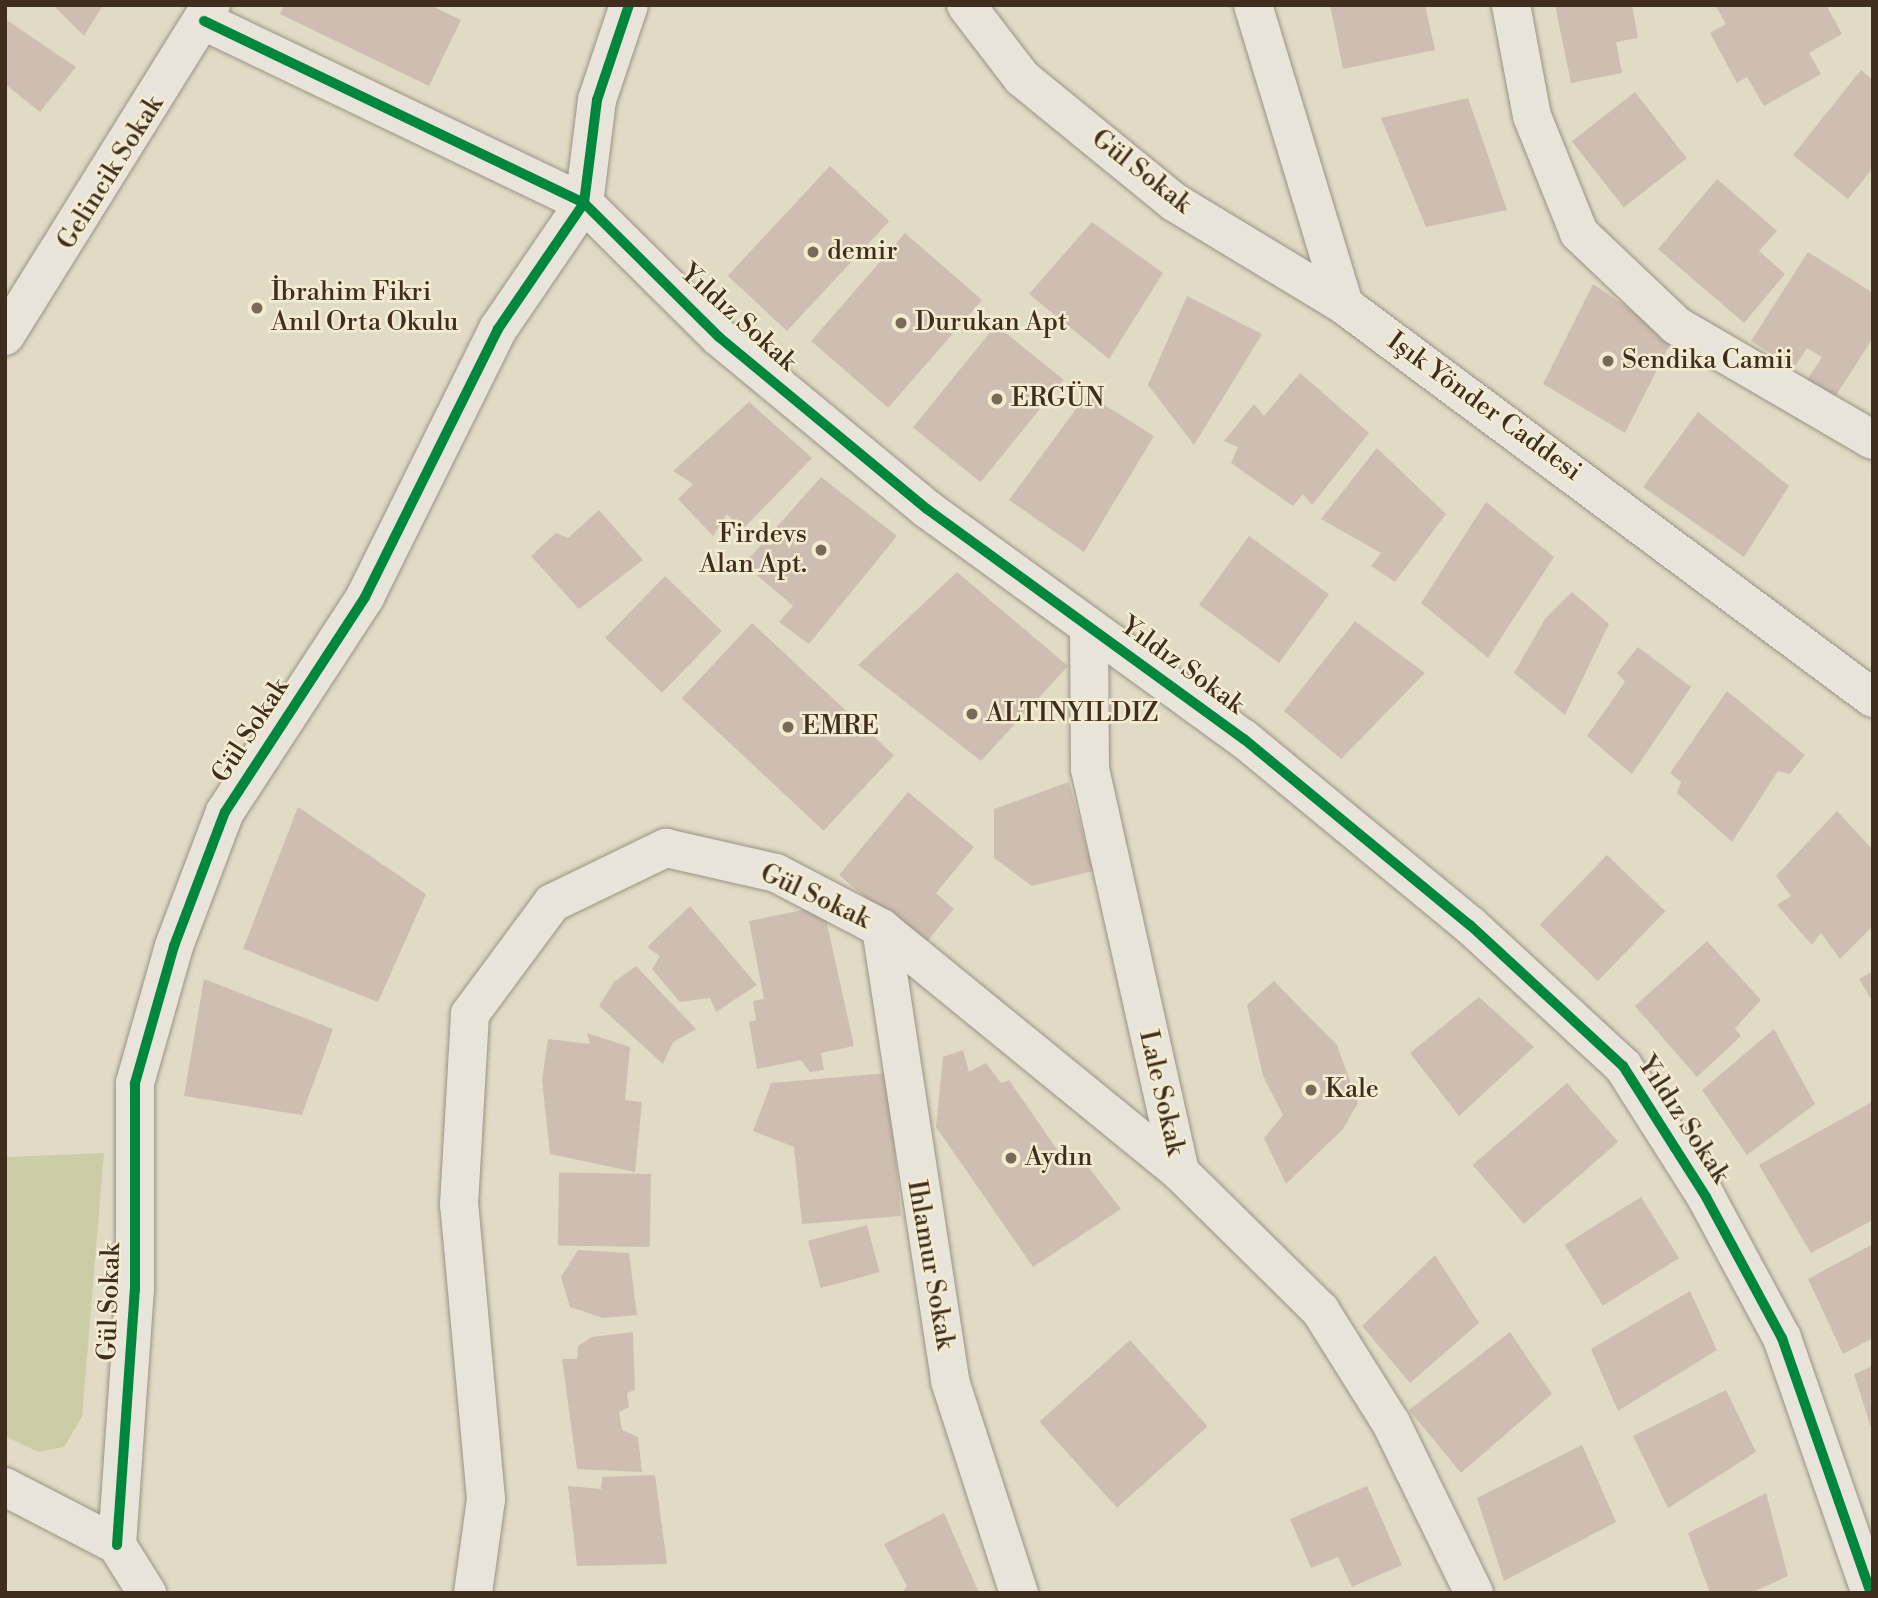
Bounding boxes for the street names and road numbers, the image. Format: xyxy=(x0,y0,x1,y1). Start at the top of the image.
street label: Gelincik Sokak xyxy=(51,90,171,256)
street label: Gül Sokak xyxy=(1085,123,1197,221)
street label: Yıldız Sokak xyxy=(674,258,802,378)
street label: Işık Yönder Caddesi xyxy=(1381,326,1587,488)
street label: Yıldız Sokak xyxy=(1114,611,1250,721)
street label: Gül Sokak xyxy=(206,673,296,789)
street label: Gül Sokak xyxy=(755,858,875,936)
street label: Lale Sokak xyxy=(1131,1028,1191,1158)
street label: Yıldız Sokak xyxy=(1630,1051,1736,1189)
street label: Ihlamur Sokak xyxy=(900,1178,960,1352)
street label: Gül Sokak xyxy=(92,1243,128,1361)

